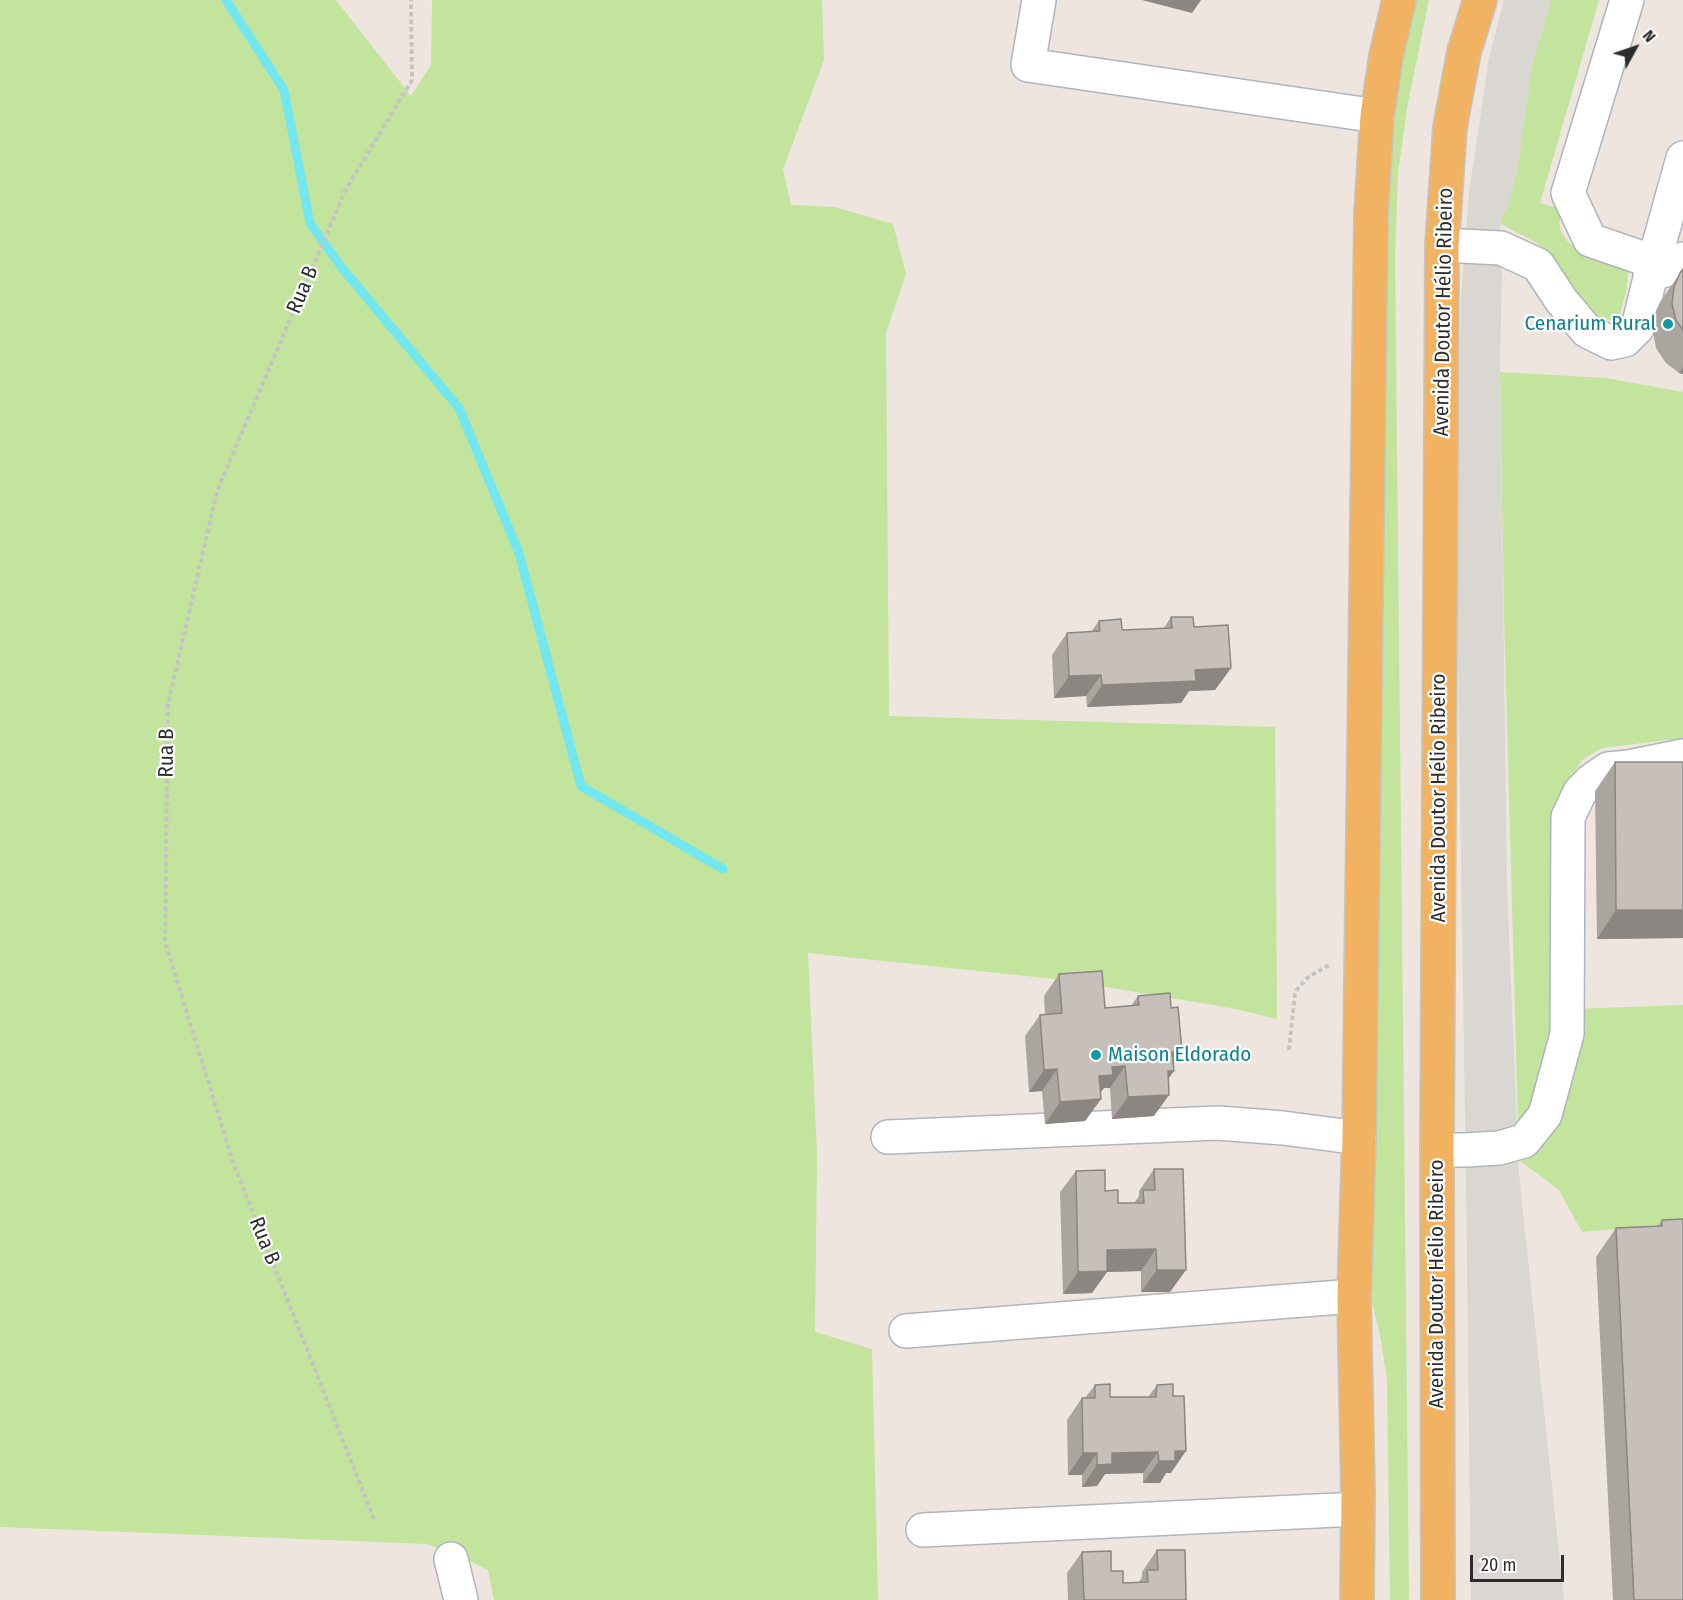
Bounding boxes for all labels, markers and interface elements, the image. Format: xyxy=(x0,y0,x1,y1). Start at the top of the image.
north arrow xyxy=(1605,18,1665,78)
text: N xyxy=(1639,26,1660,46)
street label: Avenida Doutor Hélio Ribeiro xyxy=(1429,187,1459,437)
street label: Rua B xyxy=(282,262,324,318)
place label: Cenarium Rural xyxy=(1525,311,1656,337)
marker: Cenarium Rural xyxy=(1661,317,1675,331)
street label: Avenida Doutor Hélio Ribeiro xyxy=(1426,674,1452,922)
street label: Rua B xyxy=(154,728,180,778)
place label: Maison Eldorado xyxy=(1108,1042,1251,1068)
marker: Maison Eldorado xyxy=(1089,1048,1103,1062)
street label: Avenida Doutor Hélio Ribeiro xyxy=(1424,1160,1450,1408)
street label: Rua B xyxy=(243,1213,285,1269)
scale bar xyxy=(1473,1543,1568,1581)
text: 20 m xyxy=(1481,1554,1516,1576)

